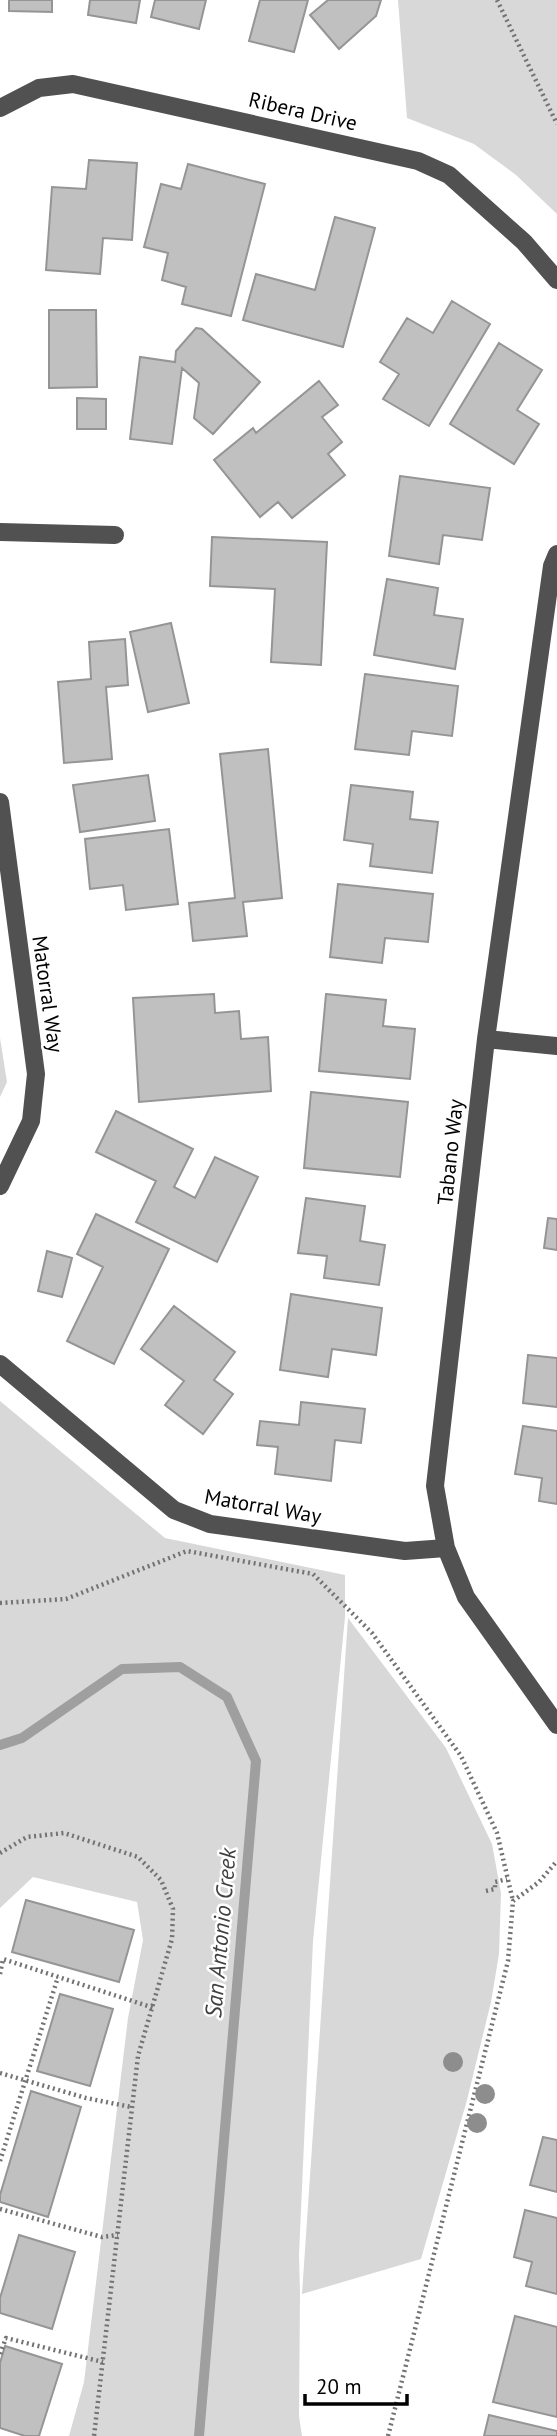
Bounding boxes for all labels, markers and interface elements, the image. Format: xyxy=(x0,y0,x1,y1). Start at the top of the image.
street label: Ribera Drive xyxy=(246,85,360,137)
street label: Matorral Way xyxy=(26,934,70,1054)
street label: Tabano Way xyxy=(431,1098,469,1206)
street label: Matorral Way xyxy=(203,1482,324,1530)
water label: San Antonio Creek xyxy=(198,1845,242,2019)
scale bar xyxy=(305,2362,406,2406)
text: 20 m xyxy=(316,2373,362,2400)

